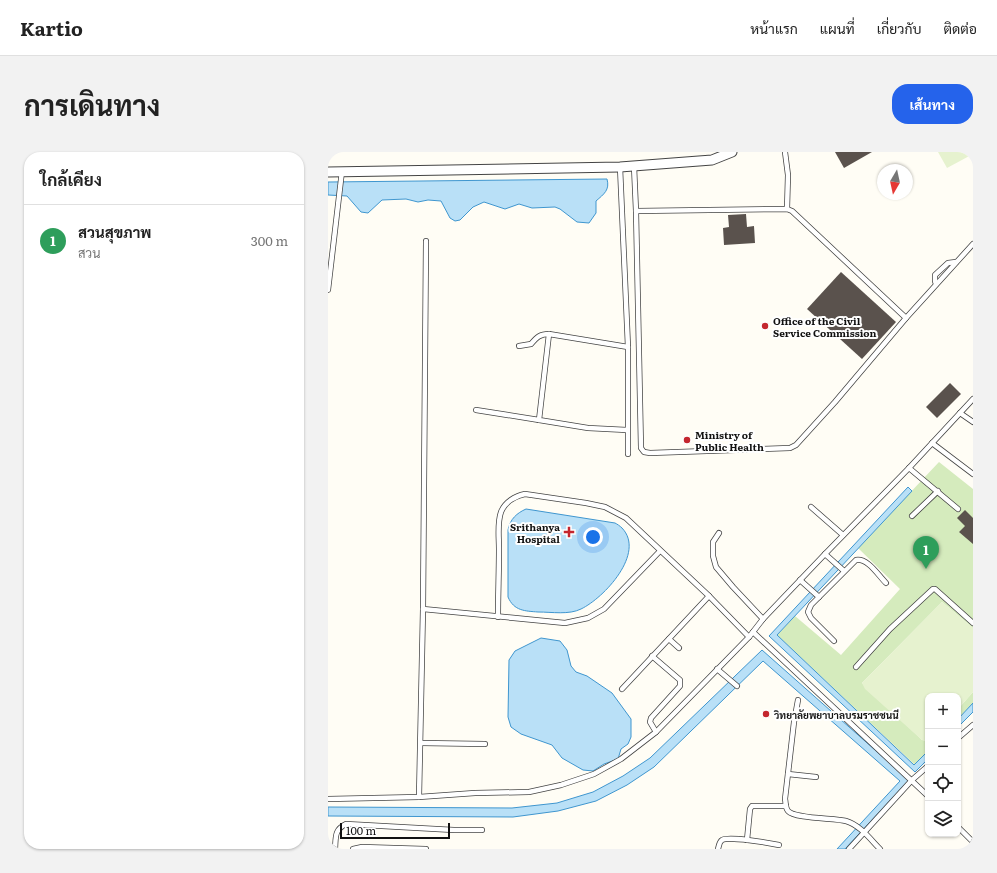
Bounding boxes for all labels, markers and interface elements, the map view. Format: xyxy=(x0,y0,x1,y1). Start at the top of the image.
text: Kartio xyxy=(20,14,83,42)
text: หน้าแรก xyxy=(750,18,798,38)
text: แผนที่ xyxy=(820,18,855,38)
text: เกี่ยวกับ xyxy=(877,18,921,38)
text: ติดต่อ xyxy=(943,18,977,38)
text: การเดินทาง xyxy=(24,83,160,125)
button: เส้นทาง xyxy=(892,84,973,124)
north arrow xyxy=(877,164,913,200)
text: ใกล้เคียง xyxy=(40,166,102,191)
text: สวนสุขภาพ xyxy=(78,220,151,243)
text: 1 xyxy=(50,231,56,250)
text: 300 m xyxy=(251,231,288,250)
text: สวน xyxy=(78,243,100,262)
place label: Office of the Civil Service Commission xyxy=(773,313,876,340)
marker: Office of the Civil Service Commission xyxy=(760,321,770,331)
place label: Ministry of Public Health xyxy=(695,427,764,454)
marker: Ministry of Public Health xyxy=(682,435,692,445)
place label: Srithanya Hospital xyxy=(510,519,560,546)
marker: Srithanya Hospital xyxy=(563,526,575,538)
your location xyxy=(583,527,603,547)
pin: 1 xyxy=(913,536,939,569)
map controls xyxy=(925,693,961,837)
button: + xyxy=(925,693,961,729)
place label: วิทยาลัยพยาบาลบรมราชชนนี xyxy=(773,707,899,722)
marker: วิทยาลัยพยาบาลบรมราชชนนี xyxy=(761,709,771,719)
button: − xyxy=(925,729,961,765)
button: locate xyxy=(925,765,961,801)
button: layers xyxy=(925,801,961,837)
scale bar xyxy=(340,821,450,840)
text: 100 m xyxy=(346,822,376,838)

